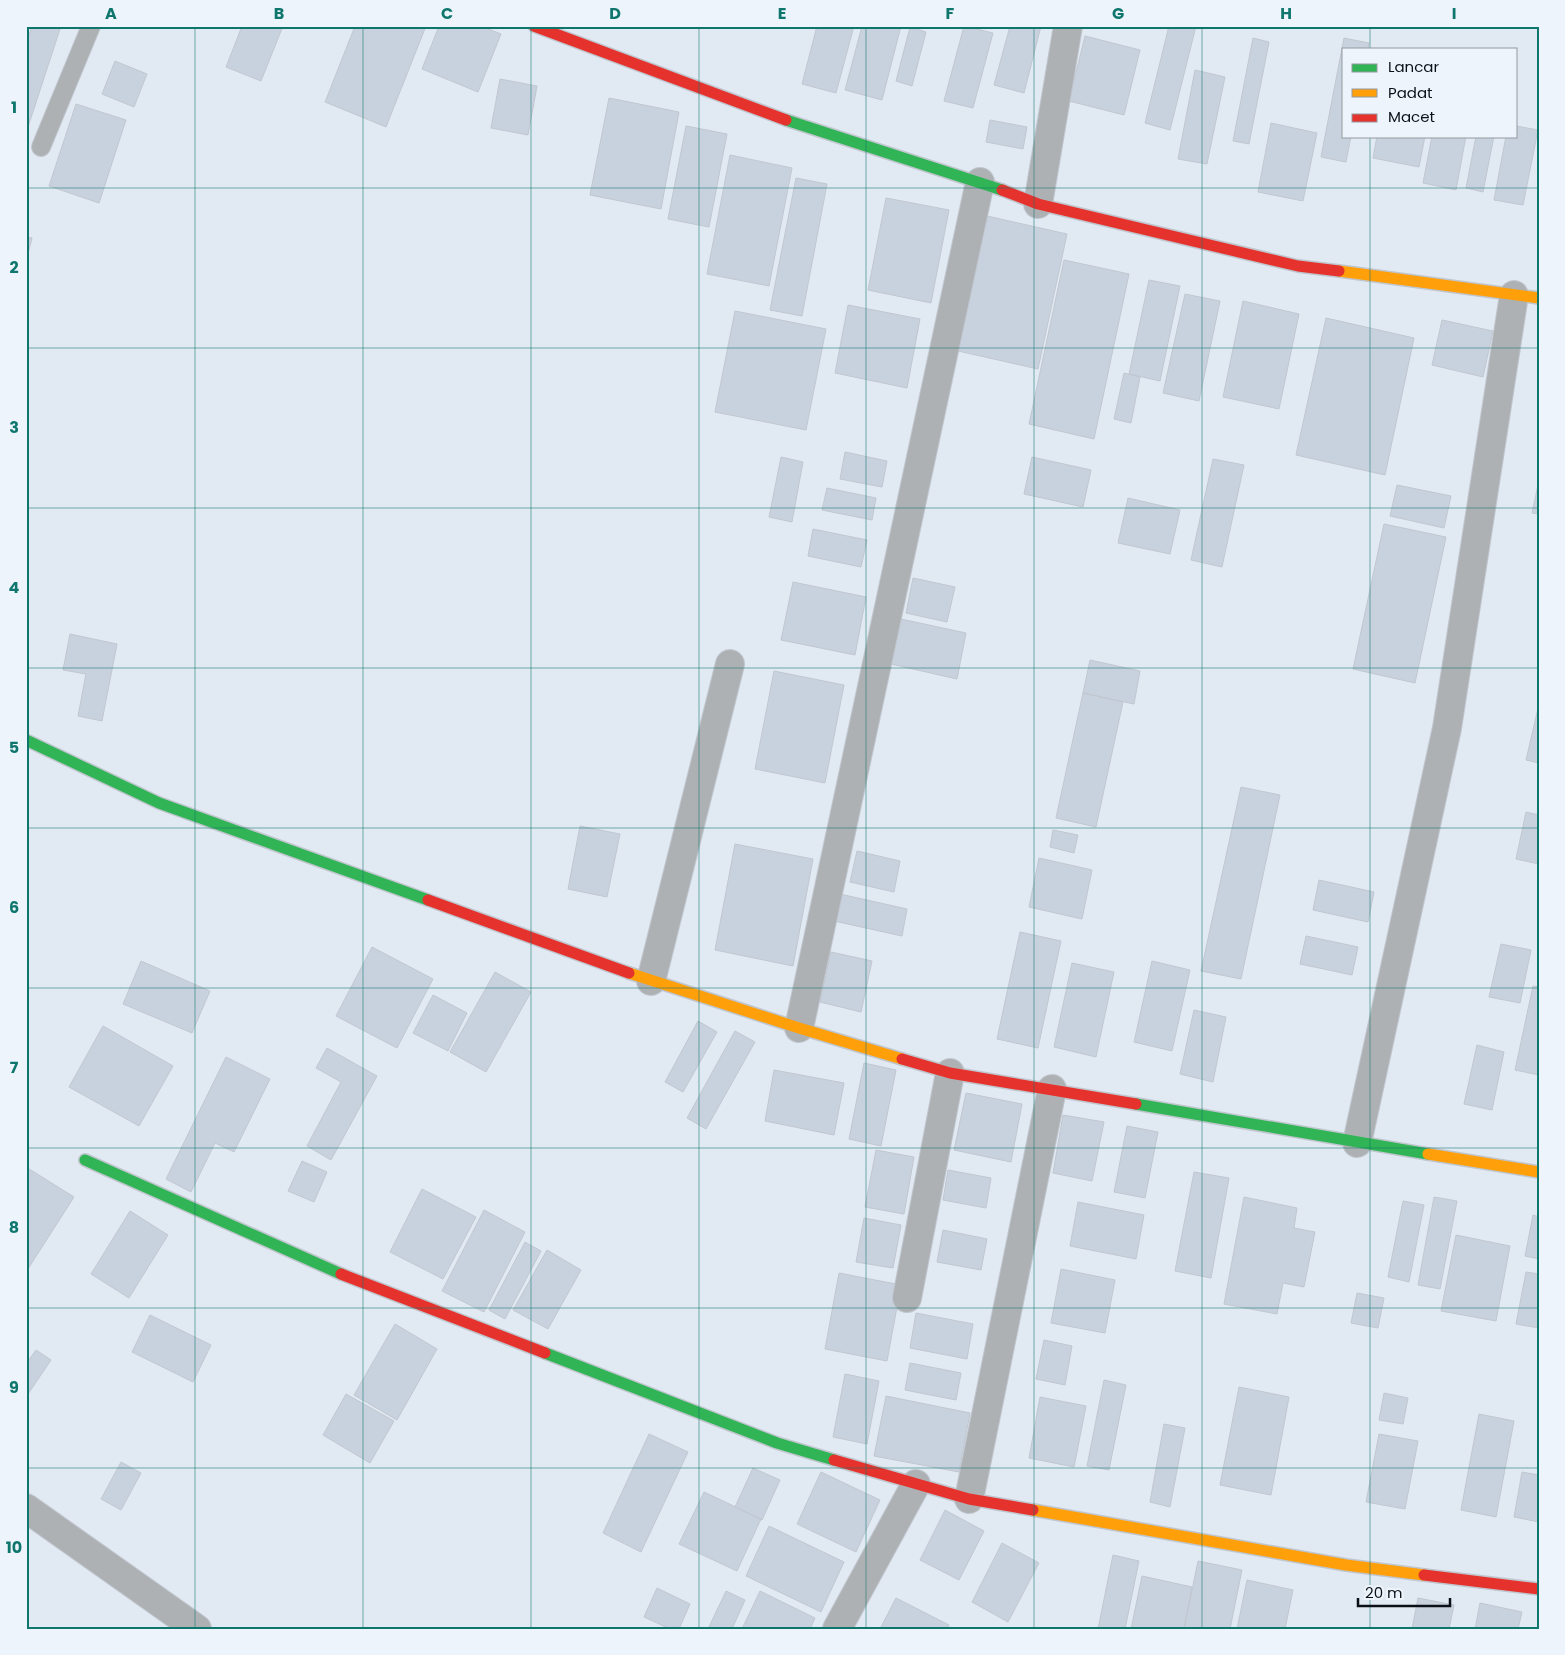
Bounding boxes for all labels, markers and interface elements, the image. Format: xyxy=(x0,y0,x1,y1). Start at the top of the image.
text: A xyxy=(105,2,117,25)
text: B xyxy=(274,2,284,25)
text: C xyxy=(441,2,453,25)
text: D xyxy=(609,2,621,25)
text: E xyxy=(778,2,786,25)
text: F xyxy=(946,2,955,25)
text: G xyxy=(1112,2,1124,25)
text: H xyxy=(1280,2,1292,25)
text: I xyxy=(1452,2,1456,25)
legend xyxy=(1342,48,1518,138)
text: Lancar xyxy=(1388,56,1439,77)
text: Padat xyxy=(1388,82,1433,103)
text: 1 xyxy=(11,96,17,119)
text: Macet xyxy=(1388,106,1435,127)
text: 2 xyxy=(9,256,19,279)
text: 3 xyxy=(9,416,19,439)
text: 4 xyxy=(9,576,20,599)
text: 5 xyxy=(9,736,19,759)
text: 6 xyxy=(9,896,19,919)
text: 7 xyxy=(10,1056,19,1079)
text: 8 xyxy=(9,1216,19,1239)
text: 9 xyxy=(9,1376,19,1399)
text: 10 xyxy=(6,1536,22,1559)
scale bar xyxy=(1358,1575,1450,1607)
text: 20 m xyxy=(1365,1582,1403,1603)

